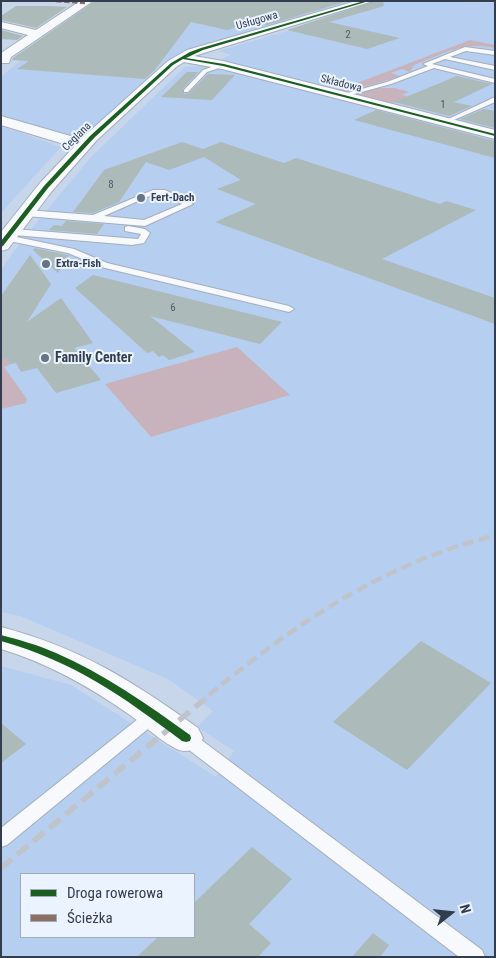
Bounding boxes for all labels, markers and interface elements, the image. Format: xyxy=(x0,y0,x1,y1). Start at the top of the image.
street label: Usługowa xyxy=(235,9,279,33)
house number: 2 xyxy=(345,28,351,42)
street label: Składowa xyxy=(319,73,363,95)
house number: 1 xyxy=(440,98,446,112)
street label: Ceglana xyxy=(60,120,94,154)
house number: 8 xyxy=(108,178,114,192)
place label: Fert-Dach xyxy=(151,191,195,205)
marker: Fert-Dach xyxy=(135,192,147,204)
place label: Extra-Fish xyxy=(56,257,101,271)
marker: Extra-Fish xyxy=(40,258,52,270)
house number: 6 xyxy=(170,301,176,315)
place label: Family Center xyxy=(55,350,132,366)
marker: Family Center xyxy=(39,352,51,364)
legend xyxy=(20,873,195,938)
text: Droga rowerowa xyxy=(67,884,163,902)
north arrow xyxy=(426,888,476,938)
text: N xyxy=(457,903,474,915)
text: Ścieżka xyxy=(67,909,113,927)

